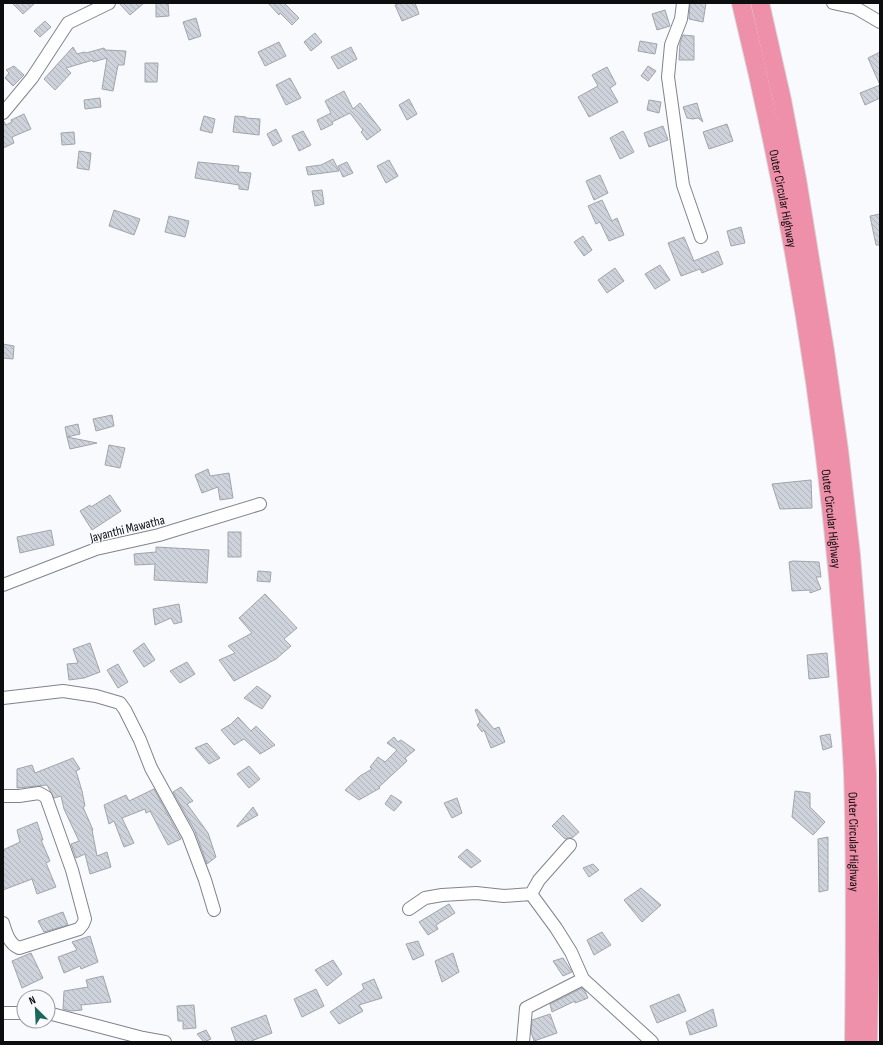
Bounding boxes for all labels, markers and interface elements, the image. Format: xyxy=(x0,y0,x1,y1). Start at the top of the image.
street label: Outer Circular Highway xyxy=(765,148,800,249)
street label: Outer Circular Highway xyxy=(818,468,844,569)
street label: Jayanthi Mawatha xyxy=(87,512,166,546)
street label: Outer Circular Highway xyxy=(845,792,862,892)
north arrow xyxy=(16,989,56,1029)
text: N xyxy=(27,993,38,1007)

